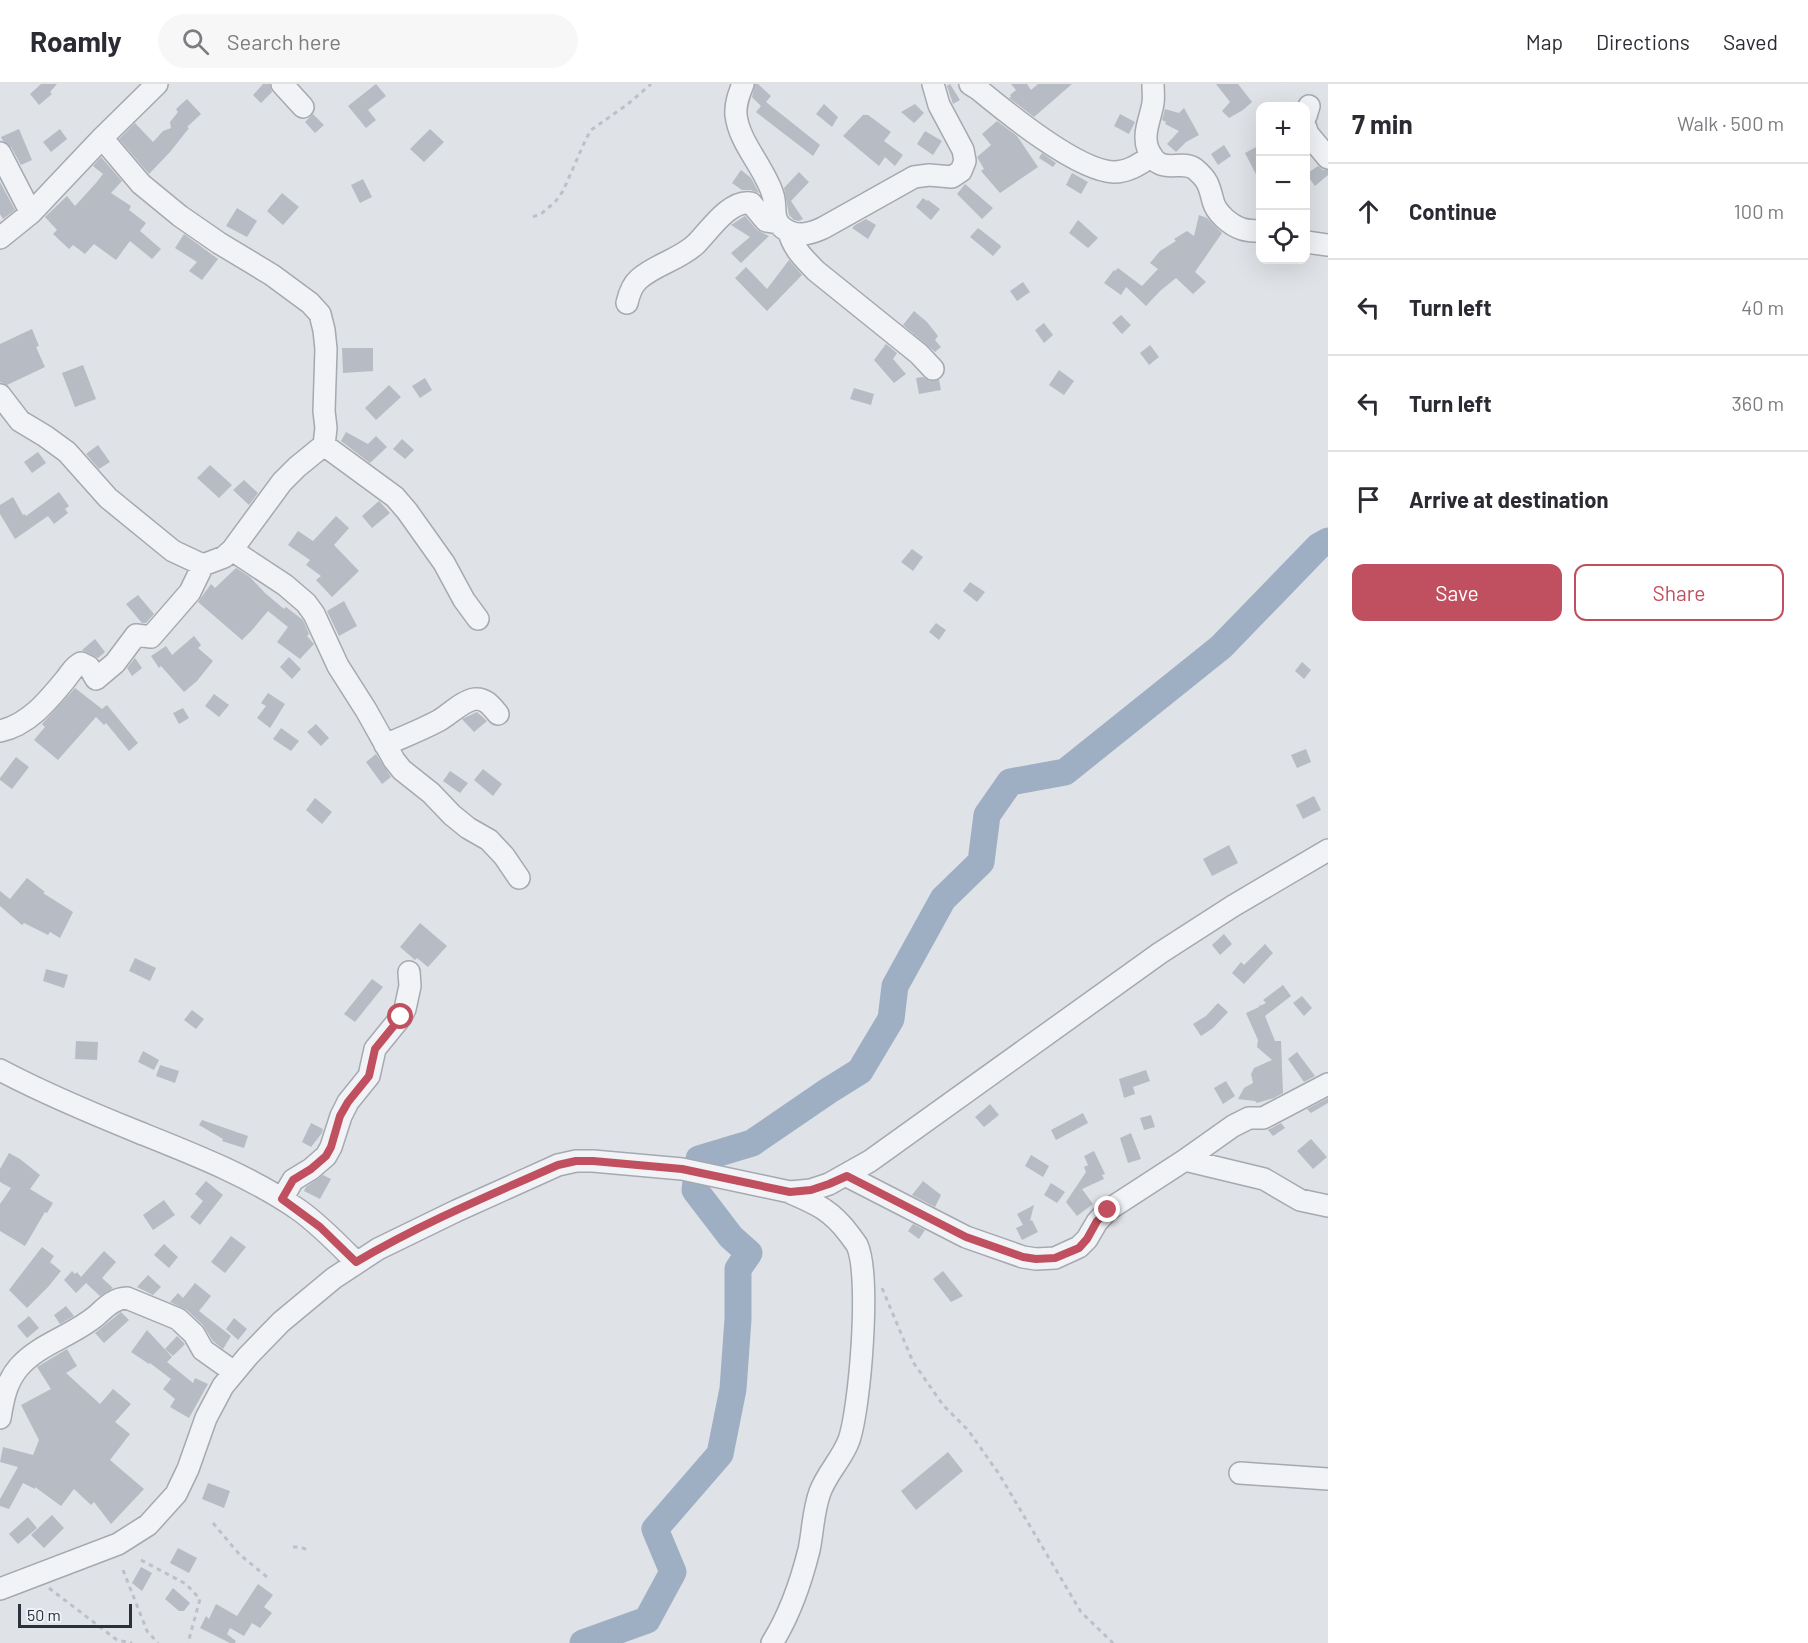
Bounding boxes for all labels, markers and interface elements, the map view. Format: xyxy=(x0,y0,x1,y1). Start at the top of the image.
search box xyxy=(158,14,578,68)
text: Roamly xyxy=(30,24,122,58)
icon: search xyxy=(179,25,212,58)
text: Search here xyxy=(227,28,341,54)
text: Map xyxy=(1526,29,1563,54)
text: Directions xyxy=(1596,29,1690,54)
text: Saved xyxy=(1723,29,1778,54)
map controls xyxy=(1256,102,1310,264)
button: + xyxy=(1256,102,1310,156)
text: 7 min xyxy=(1352,108,1413,139)
text: Walk · 500 m xyxy=(1677,111,1784,135)
button: − xyxy=(1256,156,1310,210)
icon: ahead xyxy=(1352,195,1385,228)
text: Continue xyxy=(1409,198,1497,224)
text: 100 m xyxy=(1734,199,1784,223)
button: locate xyxy=(1256,210,1310,264)
icon: left xyxy=(1352,291,1385,324)
text: Turn left xyxy=(1409,294,1492,320)
text: 40 m xyxy=(1741,295,1784,319)
icon: left xyxy=(1352,387,1385,420)
text: Turn left xyxy=(1409,390,1492,416)
text: 360 m xyxy=(1732,391,1784,415)
icon: arrive xyxy=(1352,483,1385,516)
text: Arrive at destination xyxy=(1409,486,1608,512)
button: Save xyxy=(1352,564,1562,621)
button: Share xyxy=(1574,564,1784,621)
route start xyxy=(387,1003,413,1029)
route end xyxy=(1094,1196,1120,1222)
scale bar xyxy=(18,1601,132,1628)
text: 50 m xyxy=(27,1605,61,1624)

